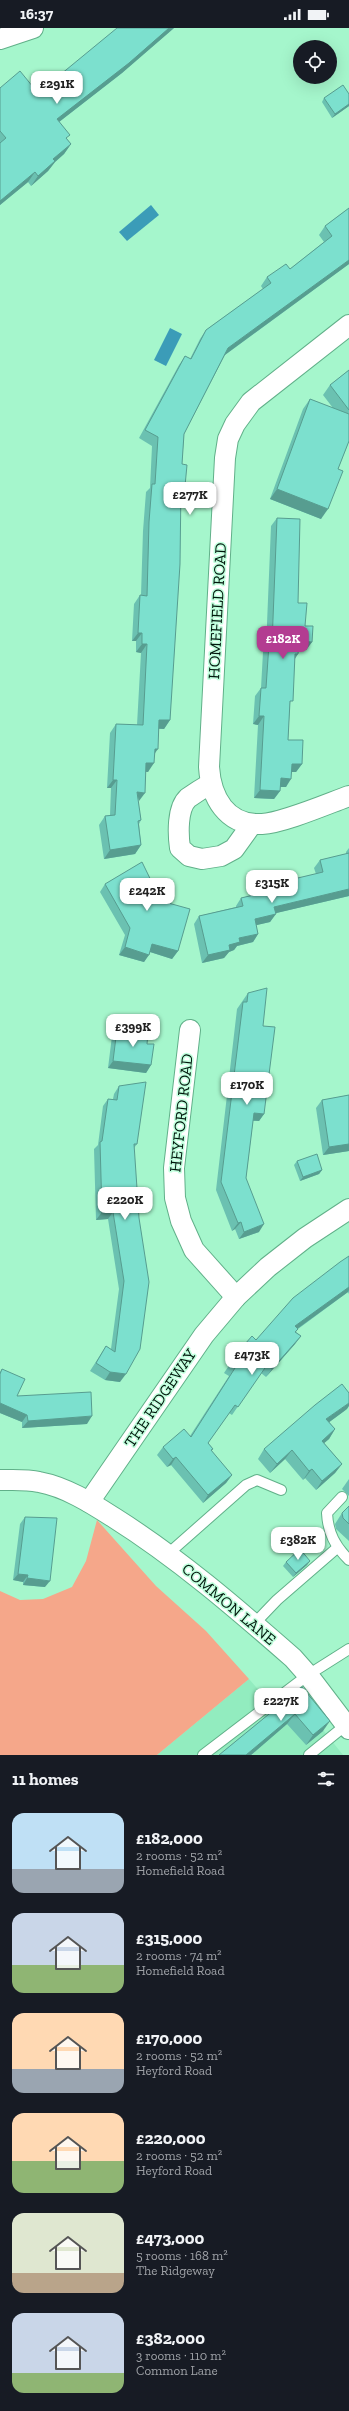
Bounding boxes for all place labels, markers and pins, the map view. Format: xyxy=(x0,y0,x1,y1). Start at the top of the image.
pin: £291K xyxy=(29,71,85,105)
pin: £277K xyxy=(162,482,218,516)
pin: £182K xyxy=(255,626,311,660)
pin: £315K xyxy=(244,870,300,904)
pin: £242K xyxy=(119,878,175,912)
pin: £399K xyxy=(105,1014,161,1048)
pin: £170K xyxy=(219,1072,275,1106)
pin: £220K xyxy=(97,1187,153,1221)
pin: £473K xyxy=(224,1342,280,1376)
pin: £382K xyxy=(270,1527,326,1561)
pin: £227K xyxy=(253,1688,309,1722)

